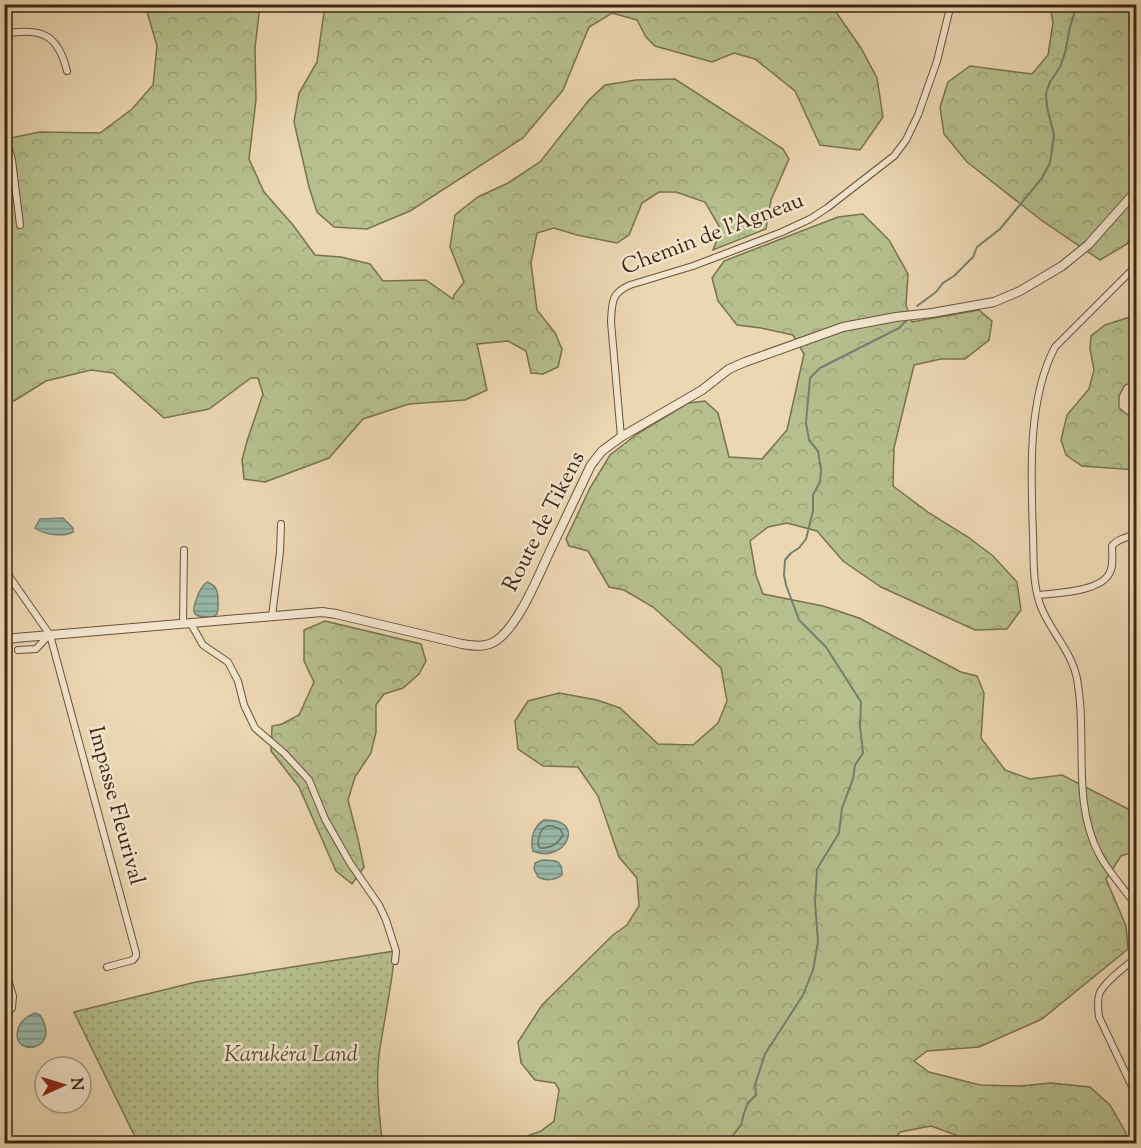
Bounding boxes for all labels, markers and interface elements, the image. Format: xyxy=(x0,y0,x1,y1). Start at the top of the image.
street label: Chemin de l’Agneau xyxy=(617,185,809,285)
street label: Route de Tikens xyxy=(496,446,594,598)
street label: Impasse Fleurival xyxy=(78,723,152,889)
park label: Karukéra Land xyxy=(224,1040,358,1072)
north arrow xyxy=(33,1055,93,1115)
text: N xyxy=(64,1077,87,1092)

